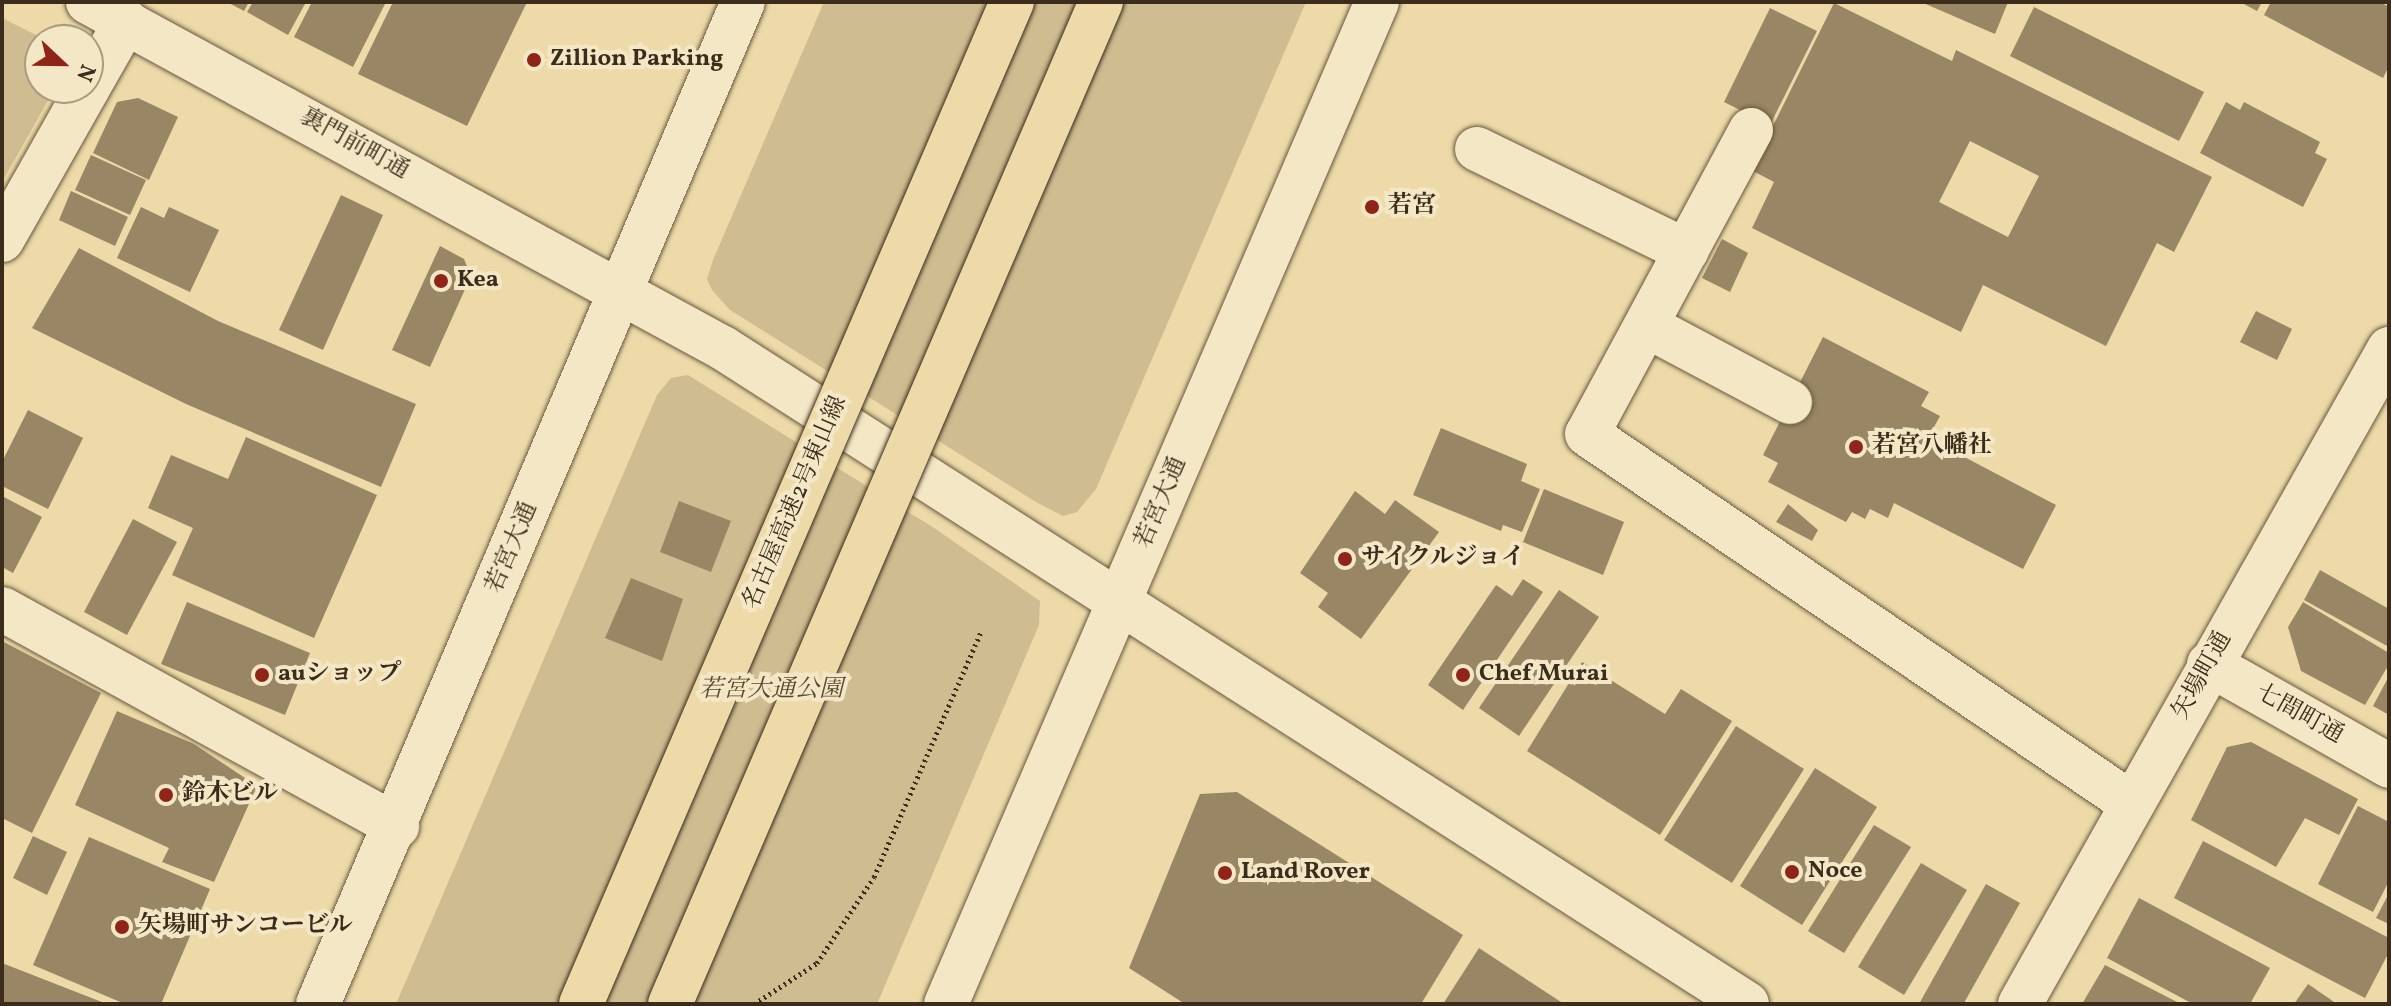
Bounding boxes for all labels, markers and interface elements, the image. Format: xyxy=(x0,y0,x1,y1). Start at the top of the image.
north arrow xyxy=(24,24,104,104)
place label: Zillion Parking xyxy=(550,46,724,74)
marker: Zillion Parking xyxy=(525,51,543,69)
text: N xyxy=(67,59,102,86)
street label: 裏門前町通 xyxy=(295,103,413,187)
place label: 若宮 xyxy=(1388,193,1436,221)
marker: 若宮 xyxy=(1363,198,1381,216)
place label: Kea xyxy=(457,267,499,295)
marker: Kea xyxy=(432,272,450,290)
street label: 名古屋高速2号東山線 xyxy=(738,392,854,614)
place label: 若宮八幡社 xyxy=(1872,433,1992,461)
marker: 若宮八幡社 xyxy=(1847,438,1865,456)
street label: 若宮大通 xyxy=(1130,453,1194,553)
street label: 若宮大通 xyxy=(481,498,545,598)
place label: サイクルジョイ xyxy=(1361,545,1529,573)
marker: サイクルジョイ xyxy=(1336,550,1354,568)
street label: 矢場町通 xyxy=(2167,627,2239,725)
place label: auショップ xyxy=(278,661,402,689)
place label: Chef Murai xyxy=(1479,661,1607,689)
marker: auショップ xyxy=(253,666,271,684)
marker: Chef Murai xyxy=(1454,666,1472,684)
park label: 若宮大通公園 xyxy=(699,677,843,705)
street label: 七間町通 xyxy=(2250,679,2348,751)
place label: 鈴木ビル xyxy=(182,781,278,809)
marker: 鈴木ビル xyxy=(157,786,175,804)
place label: Noce xyxy=(1808,858,1863,886)
place label: Land Rover xyxy=(1241,859,1370,887)
marker: Noce xyxy=(1783,863,1801,881)
marker: Land Rover xyxy=(1216,864,1234,882)
place label: 矢場町サンコービル xyxy=(138,913,354,941)
marker: 矢場町サンコービル xyxy=(113,918,131,936)

